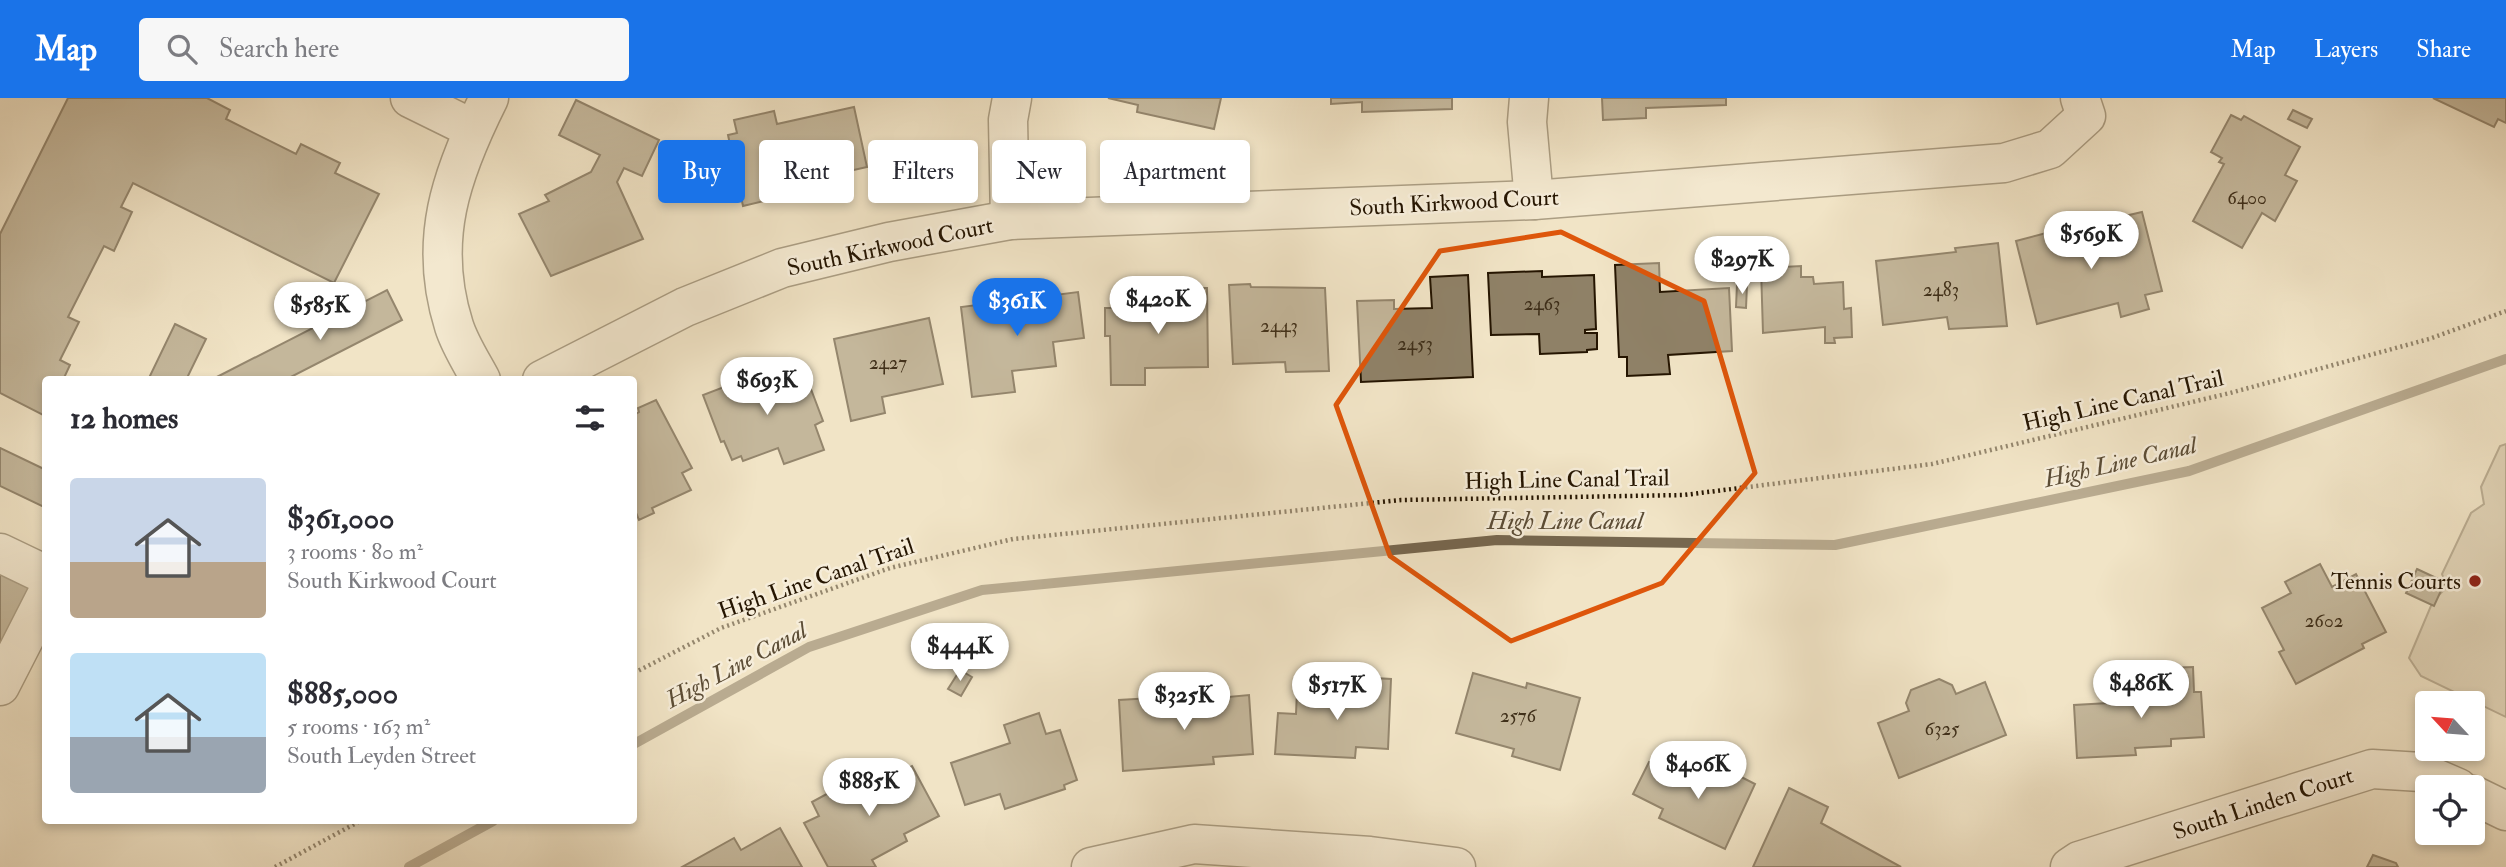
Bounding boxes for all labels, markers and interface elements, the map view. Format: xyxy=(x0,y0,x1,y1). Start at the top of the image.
search box xyxy=(139,18,629,81)
text: Map xyxy=(35,29,97,70)
icon: search xyxy=(163,30,201,68)
text: Search here xyxy=(219,33,339,65)
text: Map xyxy=(2231,34,2276,65)
text: Layers xyxy=(2314,34,2378,65)
text: Share xyxy=(2416,34,2471,65)
chip: Buy xyxy=(658,140,745,203)
chip: Rent xyxy=(759,140,854,203)
chip: Filters xyxy=(868,140,978,203)
chip: New xyxy=(992,140,1086,203)
chip: Apartment xyxy=(1100,140,1250,203)
street label: South Kirkwood Court xyxy=(1349,183,1560,222)
house number: 6400 xyxy=(2227,186,2267,210)
street label: South Kirkwood Court xyxy=(785,211,996,282)
pin: $569K xyxy=(2042,212,2140,271)
text: $569K xyxy=(2060,219,2122,248)
pin: $297K xyxy=(1693,236,1791,296)
text: $297K xyxy=(1710,244,1774,273)
pin: $420K xyxy=(1109,276,1207,336)
pin: $361K xyxy=(968,278,1066,338)
house number: 2483 xyxy=(1923,278,1959,302)
pin: $585K xyxy=(271,282,369,342)
text: $420K xyxy=(1126,284,1190,313)
text: $361K xyxy=(988,286,1046,315)
text: $585K xyxy=(290,290,350,319)
house number: 2463 xyxy=(1524,292,1560,316)
house number: 2443 xyxy=(1260,314,1298,338)
house number: 2453 xyxy=(1397,332,1433,356)
house number: 2427 xyxy=(869,351,907,375)
pin: $693K xyxy=(718,358,816,417)
street label: High Line Canal Trail xyxy=(2020,363,2226,438)
text: $693K xyxy=(736,365,798,394)
icon: filters xyxy=(571,399,609,437)
text: 12 homes xyxy=(70,400,178,437)
water label: High Line Canal xyxy=(2040,429,2202,495)
street label: High Line Canal Trail xyxy=(1464,463,1670,496)
text: $361,000 xyxy=(287,500,394,537)
icon: home xyxy=(126,506,210,590)
water label: High Line Canal xyxy=(1486,506,1645,537)
street label: High Line Canal Trail xyxy=(714,531,918,626)
text: 3 rooms · 80 m² xyxy=(287,537,423,566)
text: South Kirkwood Court xyxy=(287,566,497,595)
place label: Tennis Courts xyxy=(2331,567,2461,596)
marker: Tennis Courts xyxy=(2467,573,2483,589)
house number: 2602 xyxy=(2305,609,2343,633)
water label: High Line Canal xyxy=(659,614,814,716)
pin: $444K xyxy=(911,624,1009,683)
text: $444K xyxy=(927,631,993,660)
pin: $486K xyxy=(2092,660,2190,720)
pin: $517K xyxy=(1288,662,1386,722)
text: $486K xyxy=(2109,668,2173,697)
text: $517K xyxy=(1308,670,1366,699)
pin: $325K xyxy=(1135,672,1233,732)
text: $885,000 xyxy=(287,675,398,712)
text: $325K xyxy=(1154,680,1214,709)
icon: home xyxy=(126,681,210,765)
north arrow xyxy=(2415,691,2485,761)
map controls xyxy=(2415,691,2485,845)
house number: 2576 xyxy=(1500,704,1538,728)
text: 5 rooms · 163 m² xyxy=(287,712,430,741)
house number: 6325 xyxy=(1925,717,1960,741)
text: South Leyden Street xyxy=(287,741,476,770)
pin: $406K xyxy=(1649,742,1747,801)
text: $406K xyxy=(1666,749,1730,778)
pin: $885K xyxy=(820,758,918,818)
street label: South Linden Court xyxy=(2169,761,2357,846)
text: $885K xyxy=(839,766,899,795)
button: locate xyxy=(2415,775,2485,845)

